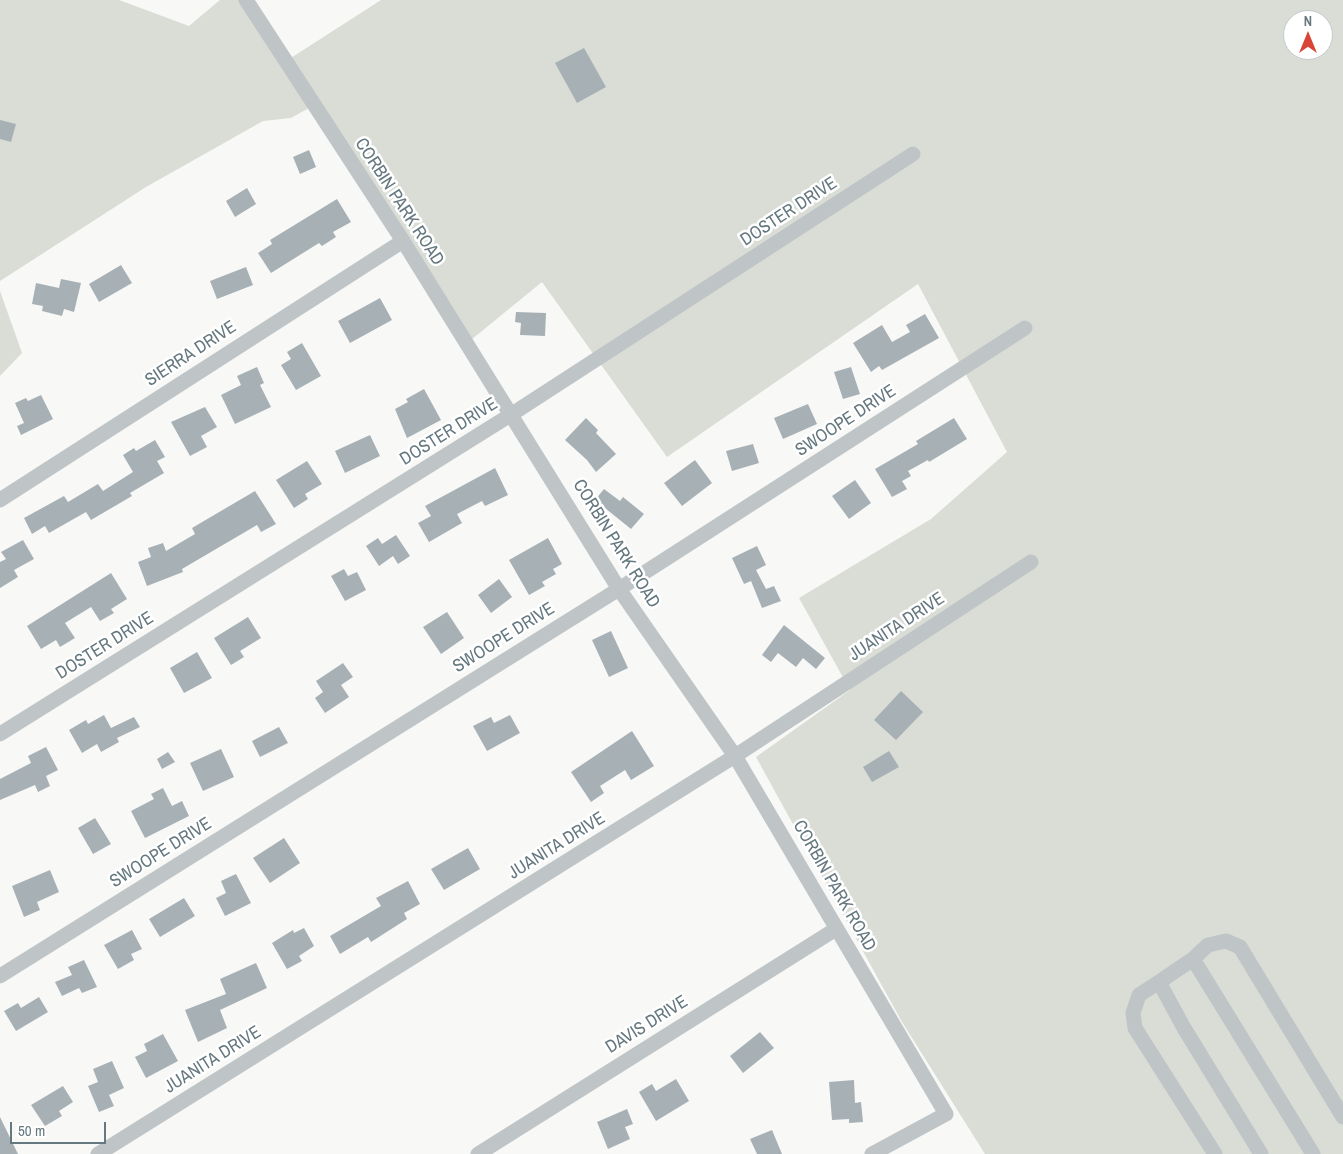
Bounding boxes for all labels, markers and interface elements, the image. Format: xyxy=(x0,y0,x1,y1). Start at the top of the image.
north arrow xyxy=(1283,10,1333,60)
text: N xyxy=(1304,12,1312,30)
street label: CORBIN PARK ROAD xyxy=(350,134,448,270)
street label: DOSTER DRIVE xyxy=(737,173,841,251)
street label: SIERRA DRIVE xyxy=(141,317,241,391)
street label: SWOOPE DRIVE xyxy=(792,380,900,462)
street label: DOSTER DRIVE xyxy=(396,394,502,470)
street label: CORBIN PARK ROAD xyxy=(568,476,664,612)
street label: JUANITA DRIVE xyxy=(845,588,949,666)
street label: SWOOPE DRIVE xyxy=(449,598,559,678)
street label: DOSTER DRIVE xyxy=(52,608,158,684)
street label: JUANITA DRIVE xyxy=(505,808,609,884)
street label: SWOOPE DRIVE xyxy=(106,813,216,893)
street label: CORBIN PARK ROAD xyxy=(788,817,880,955)
street label: DAVIS DRIVE xyxy=(602,991,692,1059)
street label: JUANITA DRIVE xyxy=(161,1022,265,1098)
scale bar xyxy=(12,1112,109,1144)
text: 50 m xyxy=(18,1120,45,1141)

